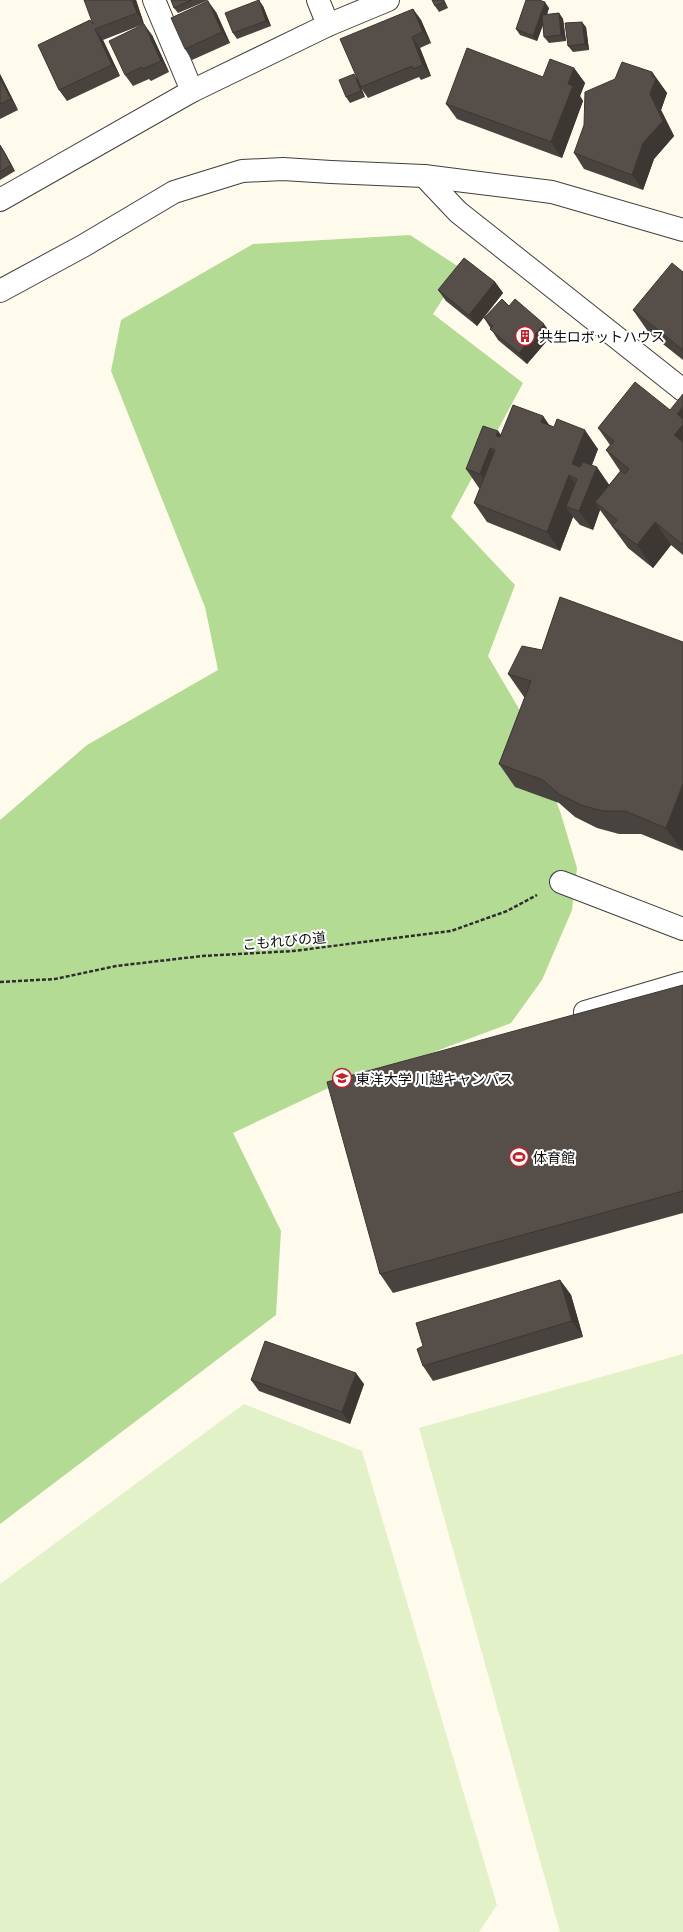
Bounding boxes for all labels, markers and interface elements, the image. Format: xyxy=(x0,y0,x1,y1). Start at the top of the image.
building icon: 共生ロボットハウス xyxy=(514,325,536,347)
place label: 共生ロボットハウス xyxy=(539,326,665,346)
street label: こもれびの道 xyxy=(241,926,327,954)
school or university icon: 東洋大学 川越キャンパス xyxy=(331,1067,353,1089)
place label: 東洋大学 川越キャンパス xyxy=(356,1068,513,1088)
sports icon: 体育館 xyxy=(508,1146,530,1168)
place label: 体育館 xyxy=(533,1147,575,1167)

